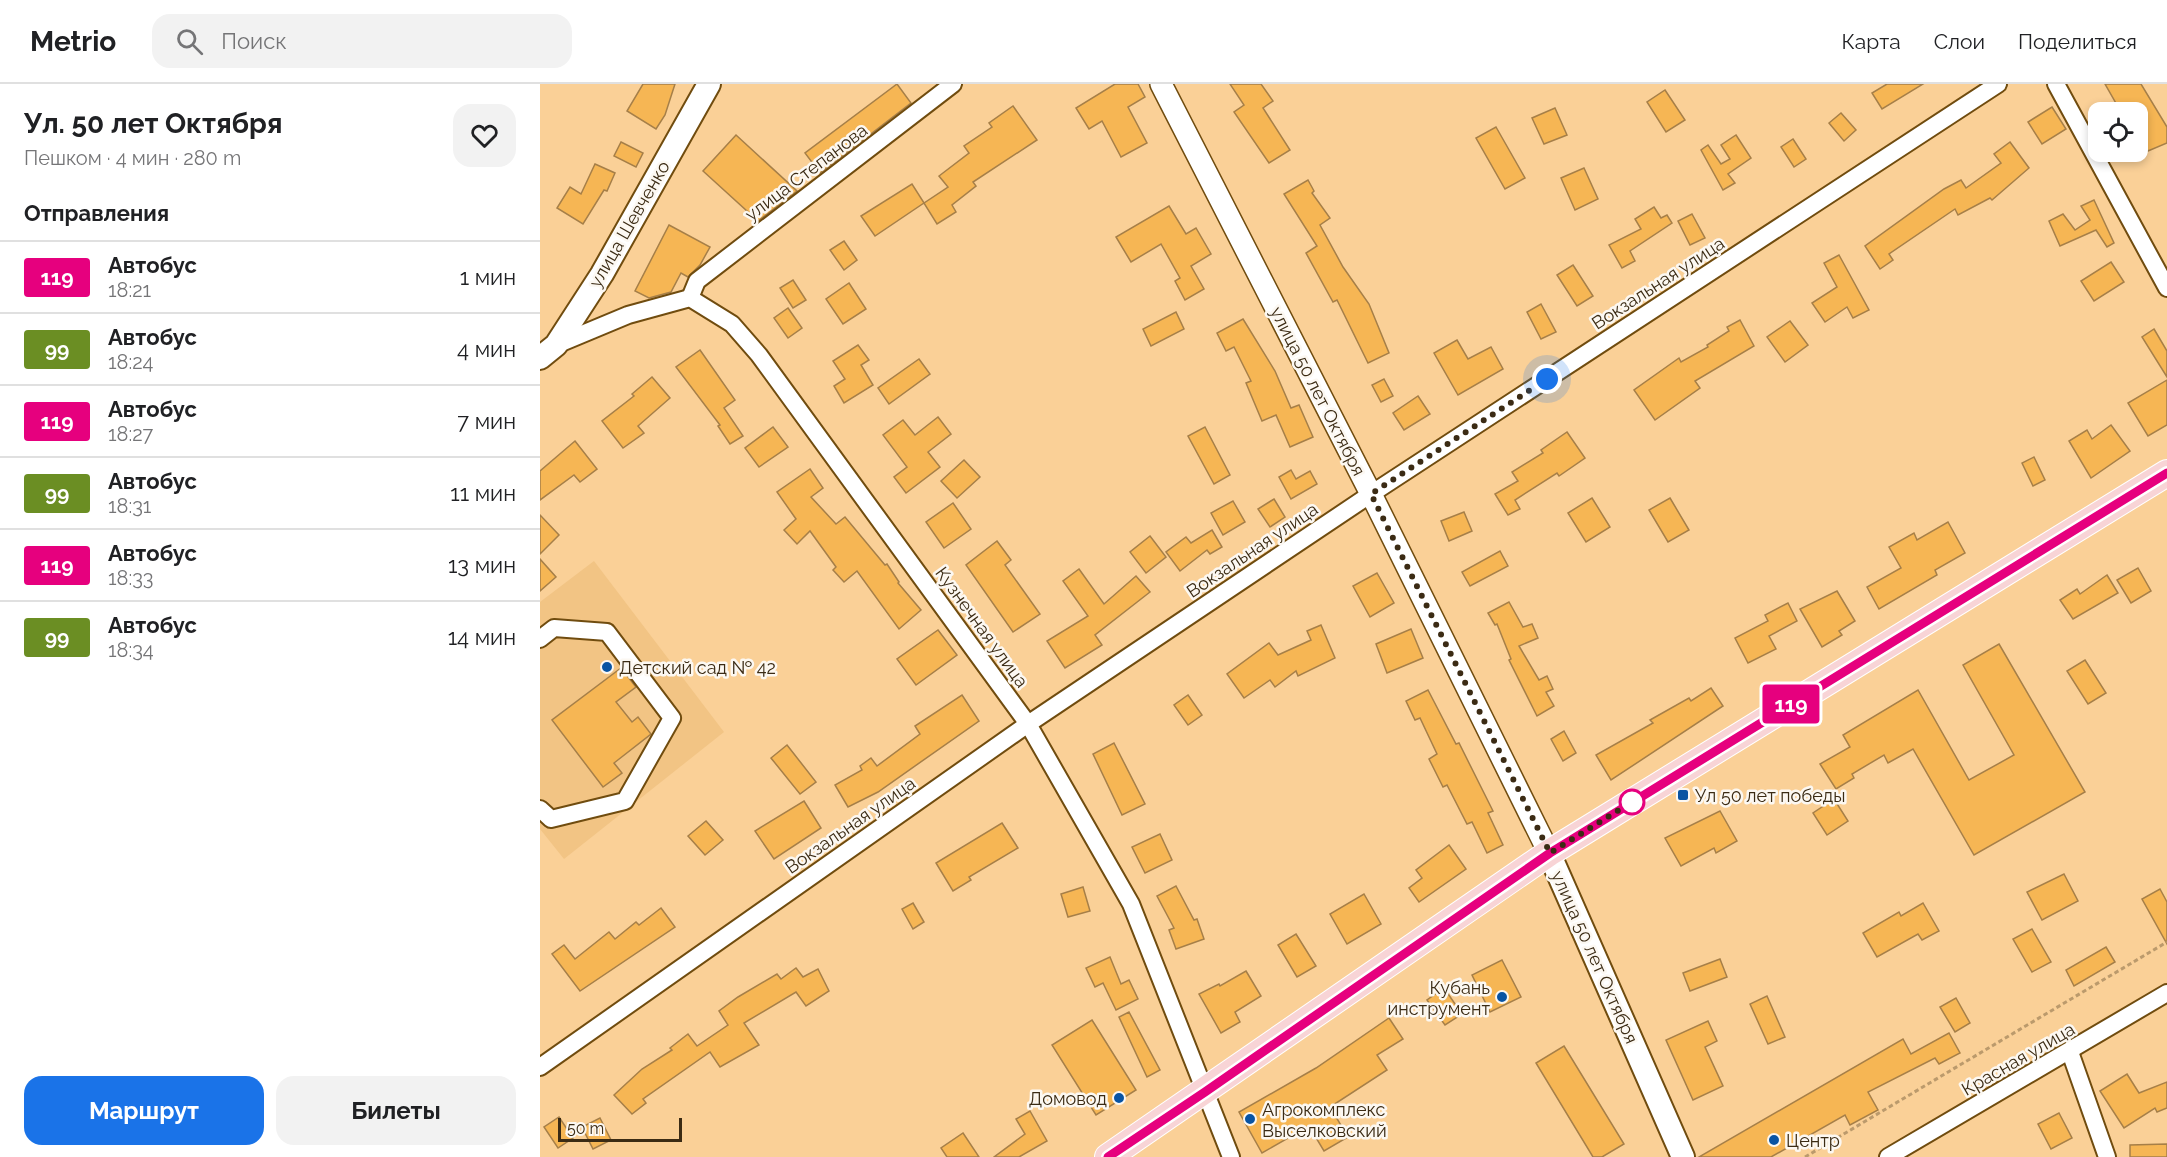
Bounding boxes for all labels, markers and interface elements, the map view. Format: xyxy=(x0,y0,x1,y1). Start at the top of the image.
search box xyxy=(152,14,572,68)
text: Metrio xyxy=(30,25,116,58)
icon: search xyxy=(173,25,206,58)
text: Поиск xyxy=(221,28,287,54)
text: Карта xyxy=(1842,29,1901,54)
text: Слои xyxy=(1934,29,1985,54)
text: Поделиться xyxy=(2018,29,2137,54)
map controls xyxy=(2088,102,2148,162)
button: locate xyxy=(2088,102,2148,162)
button: heart xyxy=(453,104,516,167)
text: Ул. 50 лет Октября xyxy=(24,107,283,140)
street label: улица Степанова xyxy=(741,119,871,225)
text: Пешком · 4 мин · 280 m xyxy=(24,146,241,170)
street label: улица Шевченко xyxy=(584,157,674,291)
text: Отправления xyxy=(24,200,169,226)
street label: Вокзальная улица xyxy=(1588,232,1728,334)
text: Автобус xyxy=(108,252,197,278)
text: 1 мин xyxy=(460,264,516,290)
text: 119 xyxy=(40,265,74,290)
text: 18:21 xyxy=(108,278,151,302)
street label: улица 50 лет Октября xyxy=(1266,303,1370,479)
text: Автобус xyxy=(108,324,197,350)
text: 4 мин xyxy=(457,336,516,362)
text: 99 xyxy=(45,337,69,362)
text: 18:24 xyxy=(108,350,154,374)
your location xyxy=(1532,364,1562,394)
text: Автобус xyxy=(108,396,197,422)
text: 7 мин xyxy=(457,408,516,434)
text: 119 xyxy=(40,409,74,434)
text: 18:27 xyxy=(108,422,153,446)
text: Автобус xyxy=(108,468,197,494)
text: 11 мин xyxy=(450,480,516,506)
text: 99 xyxy=(45,481,69,506)
text: 18:31 xyxy=(108,494,151,518)
street label: Вокзальная улица xyxy=(1182,498,1322,602)
text: Автобус xyxy=(108,540,197,566)
text: 13 мин xyxy=(448,552,516,578)
text: 119 xyxy=(40,553,74,578)
street label: Кузнечная улица xyxy=(931,563,1033,691)
text: 18:33 xyxy=(108,566,154,590)
text: Автобус xyxy=(108,612,197,638)
text: 14 мин xyxy=(448,624,516,650)
text: 99 xyxy=(45,625,69,650)
text: 18:34 xyxy=(108,638,154,662)
place label: Детский сад № 42 xyxy=(619,657,776,678)
marker: Детский сад № 42 xyxy=(600,660,614,674)
line badge: 119 xyxy=(1756,684,1826,724)
text: 119 xyxy=(1774,692,1808,717)
street label: Вокзальная улица xyxy=(781,772,919,878)
place label: Ул 50 лет победы xyxy=(1695,785,1845,806)
marker: Ул 50 лет победы xyxy=(1676,788,1690,802)
unlabelled marker xyxy=(1619,789,1645,815)
street label: улица 50 лет Октября xyxy=(1547,867,1643,1047)
place label: Кубань инструмент xyxy=(1388,977,1490,1019)
marker: Кубань инструмент xyxy=(1495,990,1509,1004)
street label: Красная улица xyxy=(1958,1018,2078,1100)
button: Маршрут xyxy=(24,1076,264,1145)
button: Билеты xyxy=(276,1076,516,1145)
place label: Домовод xyxy=(1029,1088,1107,1109)
marker: Домовод xyxy=(1112,1091,1126,1105)
place label: Агрокомплекс Выселковский xyxy=(1262,1099,1387,1141)
marker: Агрокомплекс Выселковский xyxy=(1243,1112,1257,1126)
scale bar xyxy=(558,1115,682,1142)
text: 50 m xyxy=(567,1119,604,1138)
place label: Центр xyxy=(1786,1130,1840,1151)
marker: Центр xyxy=(1767,1133,1781,1147)

